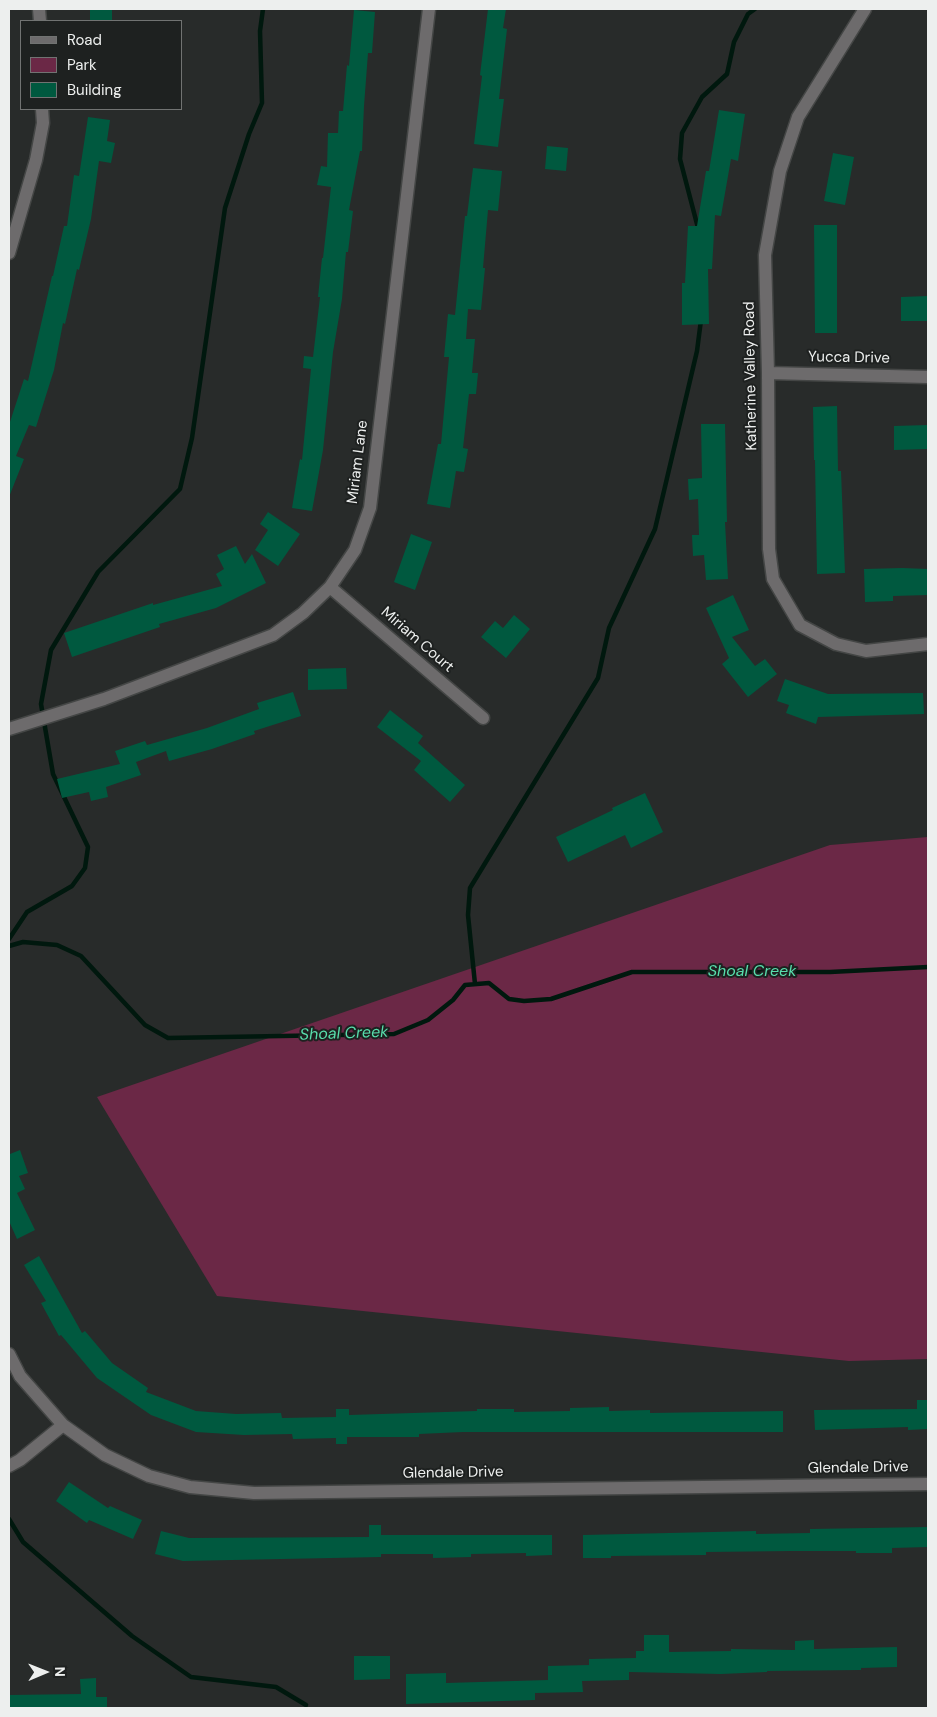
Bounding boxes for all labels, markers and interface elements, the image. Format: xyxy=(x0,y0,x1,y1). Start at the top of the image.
legend xyxy=(20,20,182,110)
text: Road xyxy=(67,30,102,50)
text: Park xyxy=(67,55,97,75)
text: Building xyxy=(67,80,122,100)
street label: Katherine Valley Road xyxy=(741,301,761,451)
street label: Yucca Drive xyxy=(808,348,890,368)
street label: Miriam Lane xyxy=(344,419,372,505)
street label: Miriam Court xyxy=(377,604,457,676)
water label: Shoal Creek xyxy=(708,962,796,982)
water label: Shoal Creek xyxy=(299,1023,389,1045)
street label: Glendale Drive xyxy=(807,1458,909,1478)
street label: Glendale Drive xyxy=(402,1463,504,1483)
north arrow xyxy=(20,1647,70,1697)
text: N xyxy=(51,1666,69,1677)

